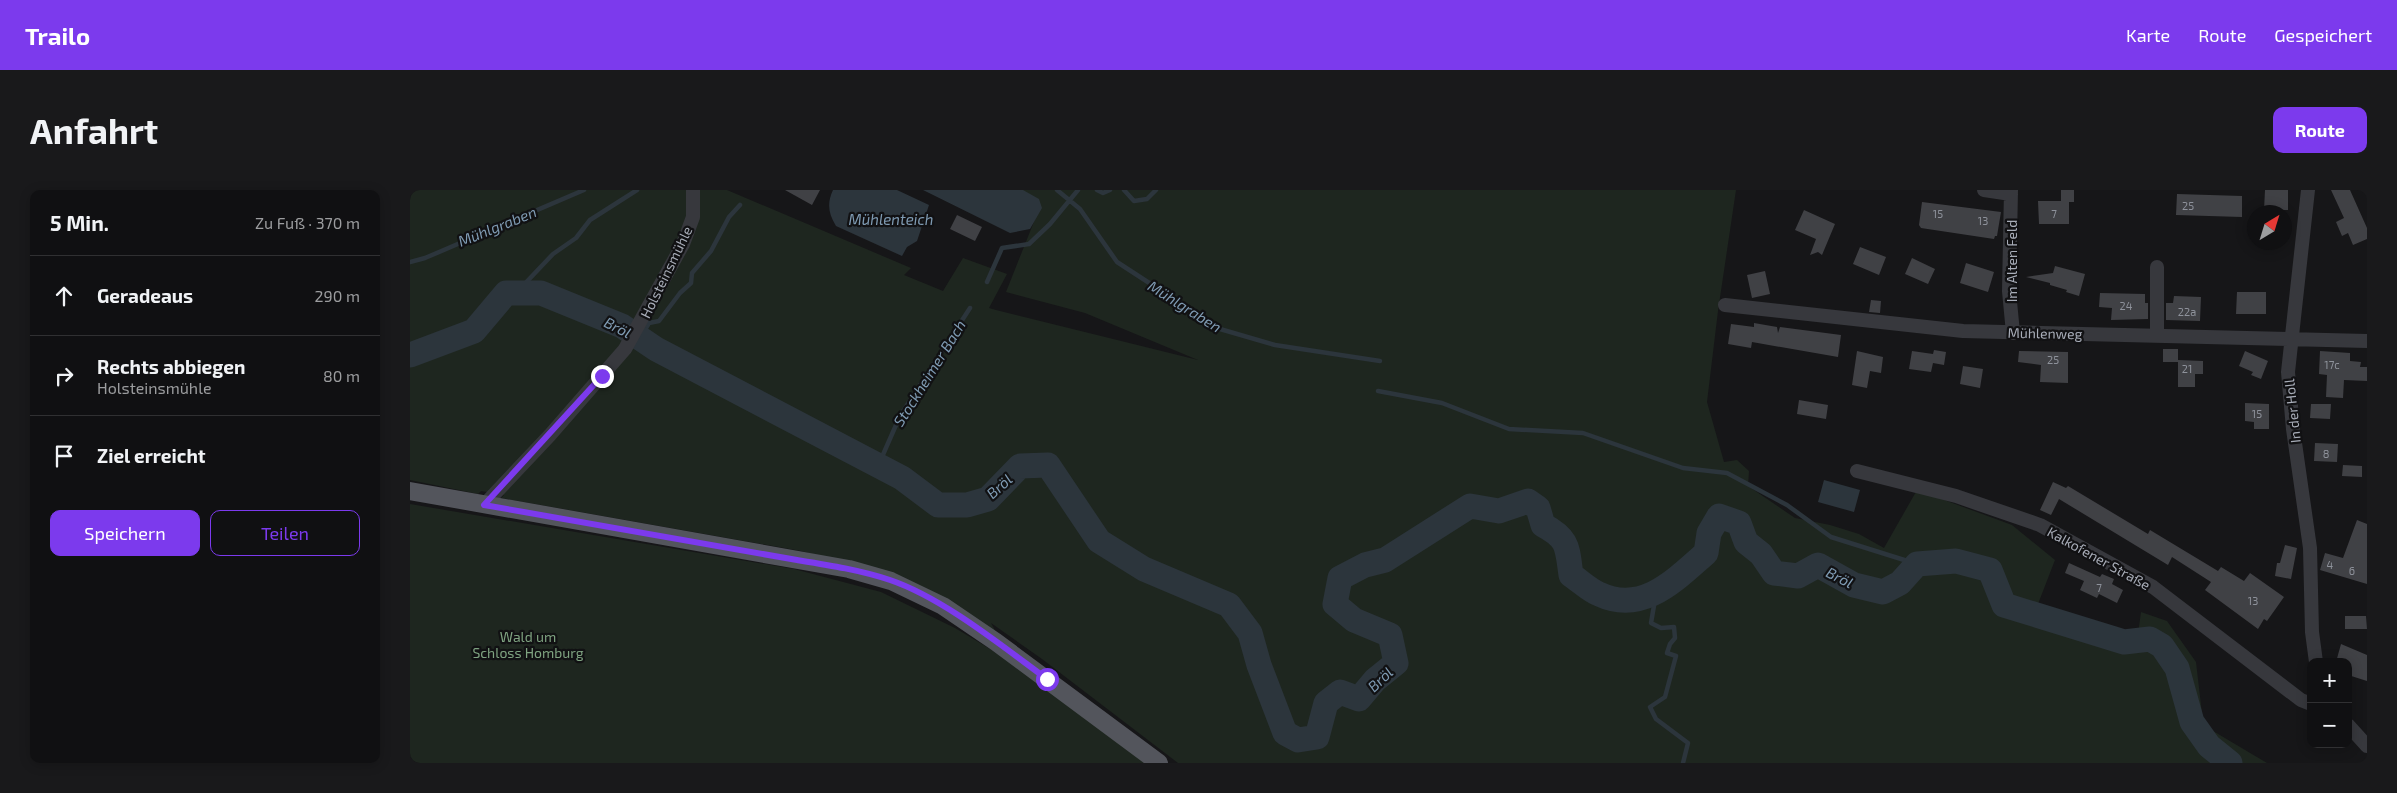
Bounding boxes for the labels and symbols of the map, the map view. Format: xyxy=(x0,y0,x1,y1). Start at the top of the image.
house number: 25 xyxy=(2182,199,2194,212)
water label: Mühlgraben xyxy=(455,202,539,250)
north arrow xyxy=(2247,205,2292,250)
house number: 15 xyxy=(1933,207,1943,220)
house number: 7 xyxy=(2051,207,2057,220)
water label: Mühlenteich xyxy=(849,210,933,228)
house number: 13 xyxy=(1978,214,1988,227)
street label: Im Alten Feld xyxy=(2003,220,2020,302)
street label: Holsteinsmühle xyxy=(636,223,696,321)
water label: Mühlgraben xyxy=(1145,276,1225,336)
house number: 24 xyxy=(2120,299,2133,312)
house number: 22a xyxy=(2178,305,2196,318)
water label: Bröl xyxy=(601,313,635,341)
water label: Stockheimer Bach xyxy=(889,317,969,429)
street label: Mühlenweg xyxy=(2007,324,2083,342)
house number: 25 xyxy=(2047,353,2059,366)
house number: 17c xyxy=(2324,358,2340,371)
house number: 21 xyxy=(2182,362,2192,375)
route end xyxy=(591,365,614,388)
street label: In der Holl xyxy=(2280,377,2304,444)
house number: 15 xyxy=(2252,407,2262,420)
house number: 8 xyxy=(2323,447,2329,460)
water label: Bröl xyxy=(983,470,1015,502)
street label: Kalkofener Straße xyxy=(2045,523,2153,593)
house number: 4 xyxy=(2327,558,2334,571)
water label: Bröl xyxy=(1823,563,1857,591)
house number: 6 xyxy=(2349,564,2355,577)
house number: 7 xyxy=(2096,581,2102,594)
house number: 13 xyxy=(2248,594,2258,607)
park label: Wald um Schloss Homburg xyxy=(472,628,584,661)
water label: Bröl xyxy=(1364,663,1396,695)
route start xyxy=(1036,668,1059,691)

